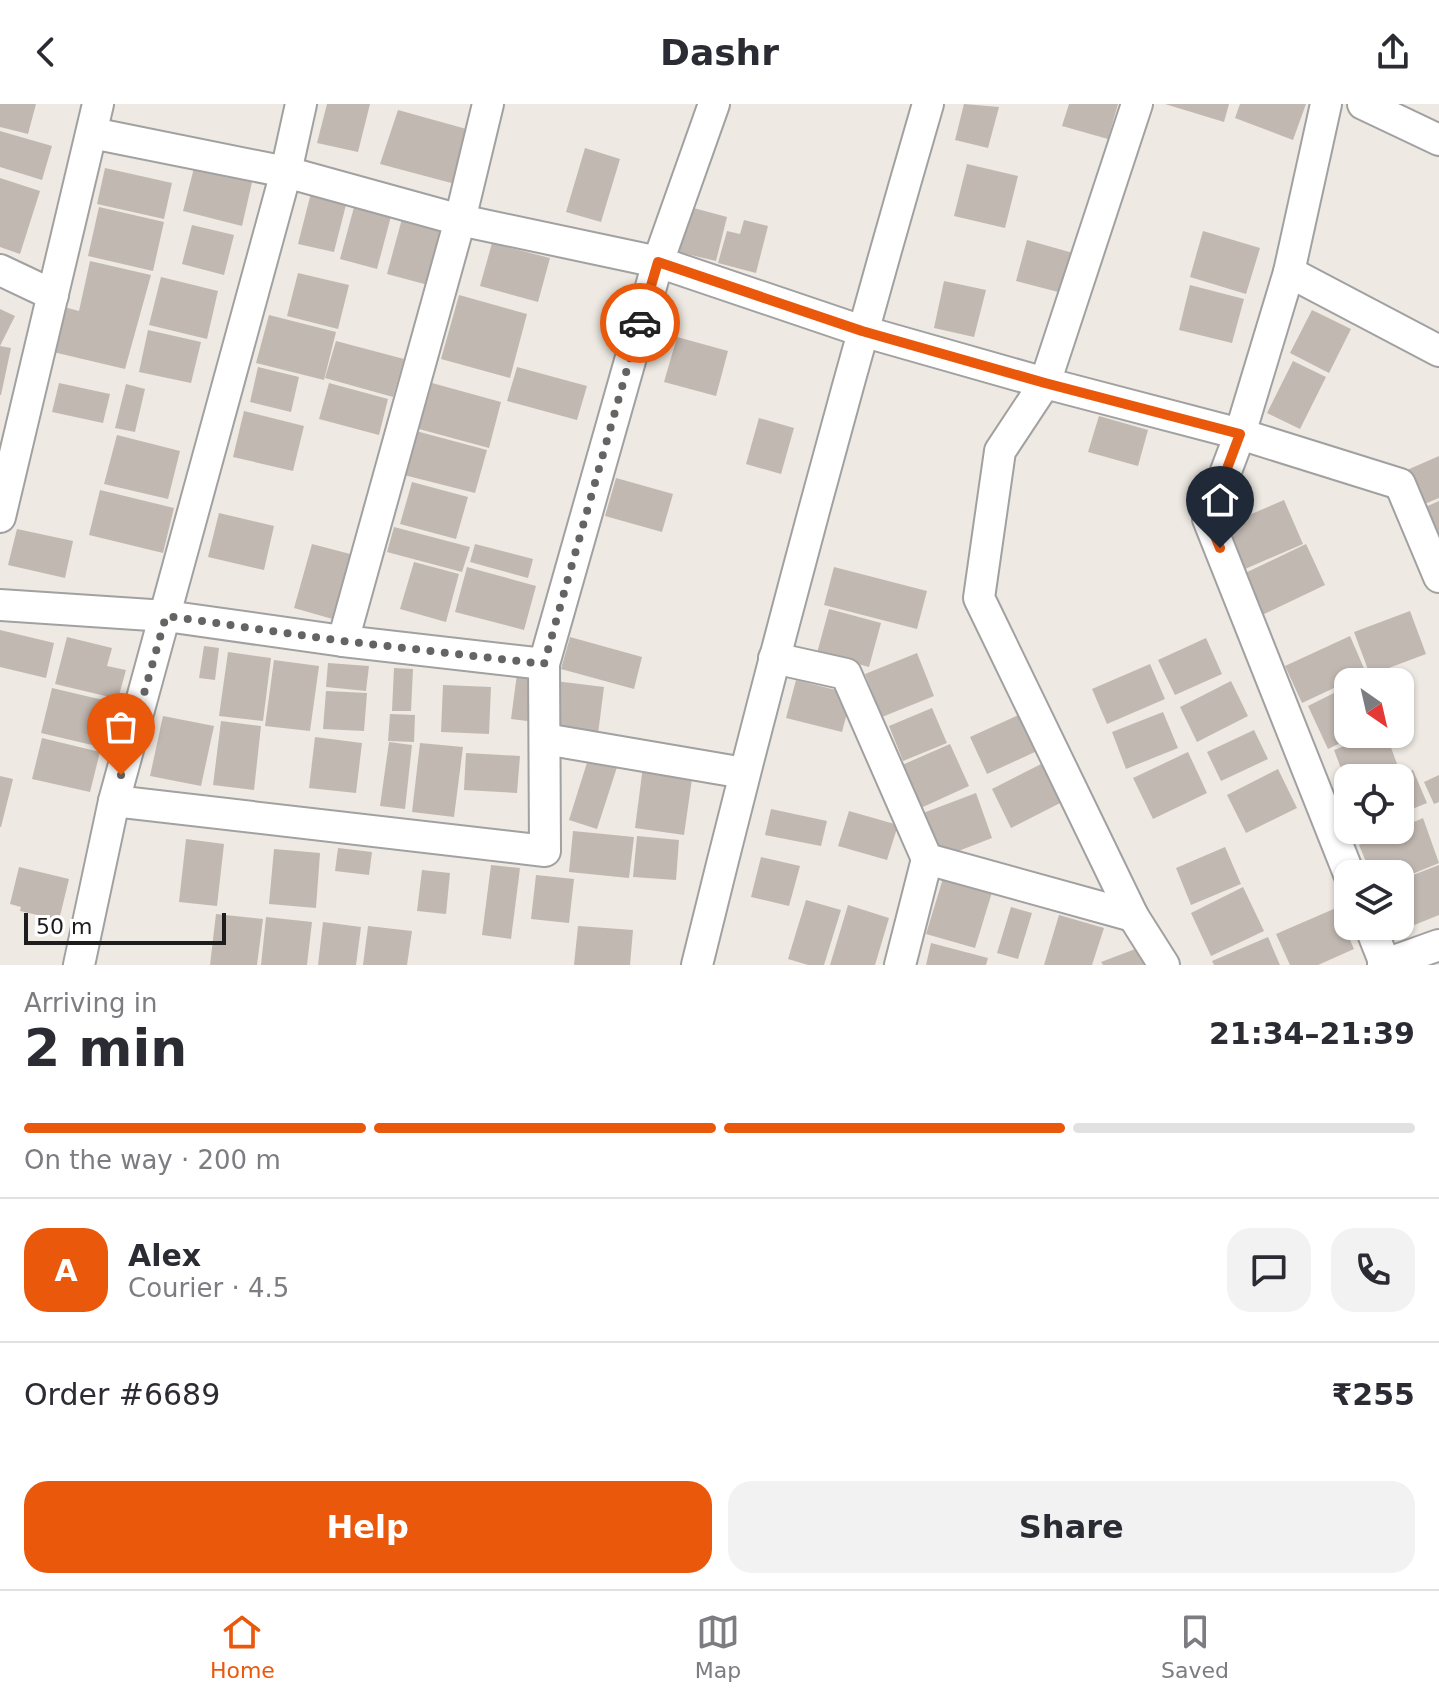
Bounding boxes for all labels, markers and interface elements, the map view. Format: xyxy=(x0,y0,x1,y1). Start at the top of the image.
icon: back xyxy=(24,30,68,74)
icon: share xyxy=(1371,30,1415,74)
text: Dashr xyxy=(660,32,779,73)
courier xyxy=(600,283,680,363)
icon: car xyxy=(618,301,662,345)
pin xyxy=(1186,466,1254,548)
icon: home xyxy=(1198,478,1242,522)
north arrow xyxy=(1334,668,1414,748)
map controls xyxy=(1334,668,1414,940)
pin xyxy=(87,693,155,775)
icon: bag xyxy=(99,705,143,749)
button: locate xyxy=(1334,764,1414,844)
button: layers xyxy=(1334,860,1414,940)
scale bar xyxy=(24,909,226,945)
text: 50 m xyxy=(36,914,92,939)
text: Arriving in xyxy=(24,988,158,1018)
text: 21:34–21:39 xyxy=(1209,1016,1415,1051)
text: 2 min xyxy=(24,1018,187,1078)
text: On the way · 200 m xyxy=(24,1145,281,1175)
button: chat xyxy=(1227,1228,1311,1312)
button: phone xyxy=(1331,1228,1415,1312)
text: Alex xyxy=(128,1238,201,1273)
text: A xyxy=(54,1253,78,1288)
text: Courier · 4.5 xyxy=(128,1273,289,1303)
text: Order #6689 xyxy=(24,1377,220,1412)
text: ₹255 xyxy=(1332,1377,1415,1412)
button: Help xyxy=(24,1481,712,1573)
button: Share xyxy=(728,1481,1415,1573)
tab: Home xyxy=(210,1610,275,1683)
tab: Map xyxy=(695,1610,741,1683)
tab: Saved xyxy=(1161,1610,1229,1683)

